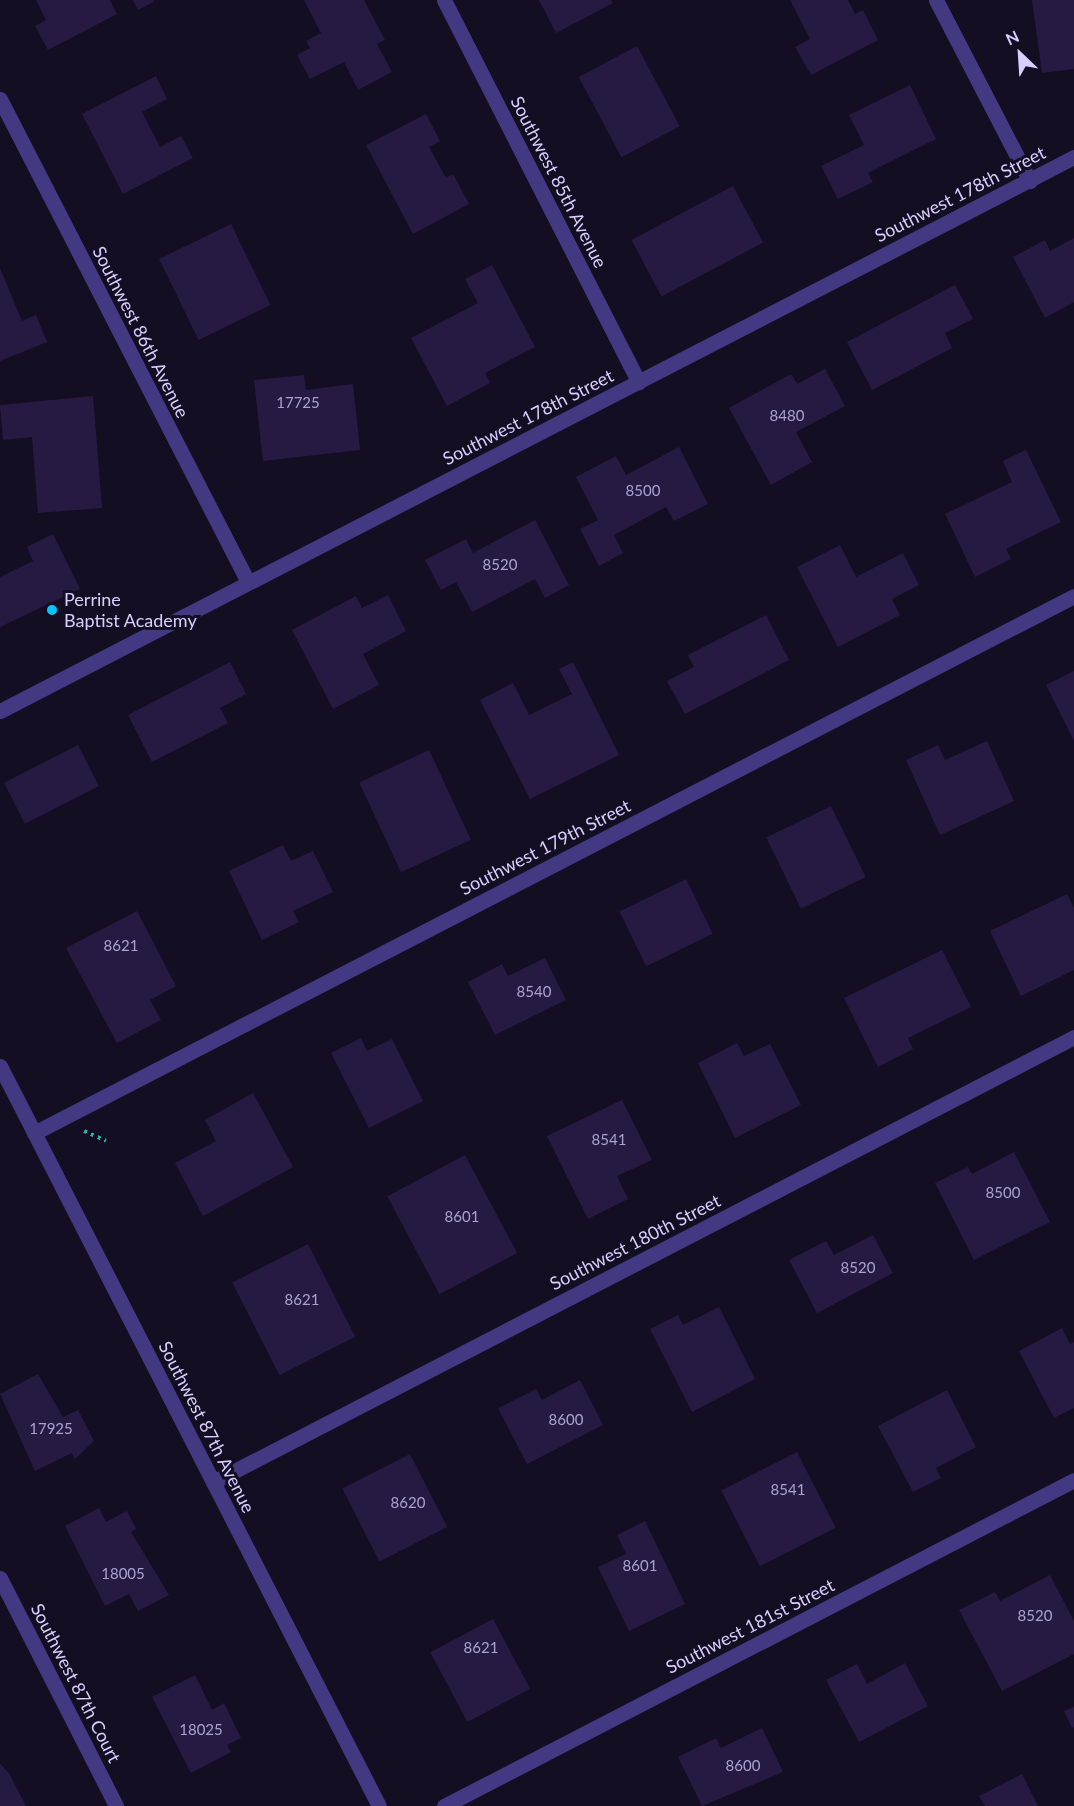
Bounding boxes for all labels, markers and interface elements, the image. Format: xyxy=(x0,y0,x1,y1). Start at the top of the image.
north arrow xyxy=(990,24,1050,84)
text: N xyxy=(1003,26,1022,48)
street label: Southwest 85th Avenue xyxy=(506,92,612,272)
street label: Southwest 178th Street xyxy=(871,142,1049,246)
street label: Southwest 86th Avenue xyxy=(88,242,194,422)
street label: Southwest 178th Street xyxy=(439,365,617,469)
house number: 17725 xyxy=(276,394,320,412)
house number: 8480 xyxy=(770,407,804,425)
house number: 8500 xyxy=(626,482,660,500)
house number: 8520 xyxy=(483,556,517,574)
place label: Perrine Baptist Academy xyxy=(64,589,197,632)
marker: Perrine Baptist Academy xyxy=(45,603,59,617)
street label: Southwest 179th Street xyxy=(456,795,634,899)
house number: 8621 xyxy=(104,937,138,955)
house number: 8540 xyxy=(517,983,551,1001)
house number: 8541 xyxy=(592,1131,626,1149)
house number: 8500 xyxy=(986,1184,1020,1202)
street label: Southwest 180th Street xyxy=(546,1190,724,1294)
house number: 8601 xyxy=(445,1208,479,1226)
house number: 8520 xyxy=(841,1259,875,1277)
house number: 8621 xyxy=(285,1291,319,1309)
street label: Southwest 87th Avenue xyxy=(154,1337,260,1517)
house number: 8600 xyxy=(549,1411,583,1429)
house number: 17925 xyxy=(29,1420,73,1438)
house number: 8541 xyxy=(771,1481,805,1499)
house number: 8620 xyxy=(391,1494,425,1512)
house number: 8601 xyxy=(623,1557,657,1575)
house number: 18005 xyxy=(101,1565,145,1583)
street label: Southwest 181st Street xyxy=(662,1574,838,1678)
street label: Southwest 87th Court xyxy=(26,1600,126,1766)
house number: 8520 xyxy=(1018,1607,1052,1625)
house number: 8621 xyxy=(464,1639,498,1657)
house number: 18025 xyxy=(179,1721,223,1739)
house number: 8600 xyxy=(726,1757,760,1775)

